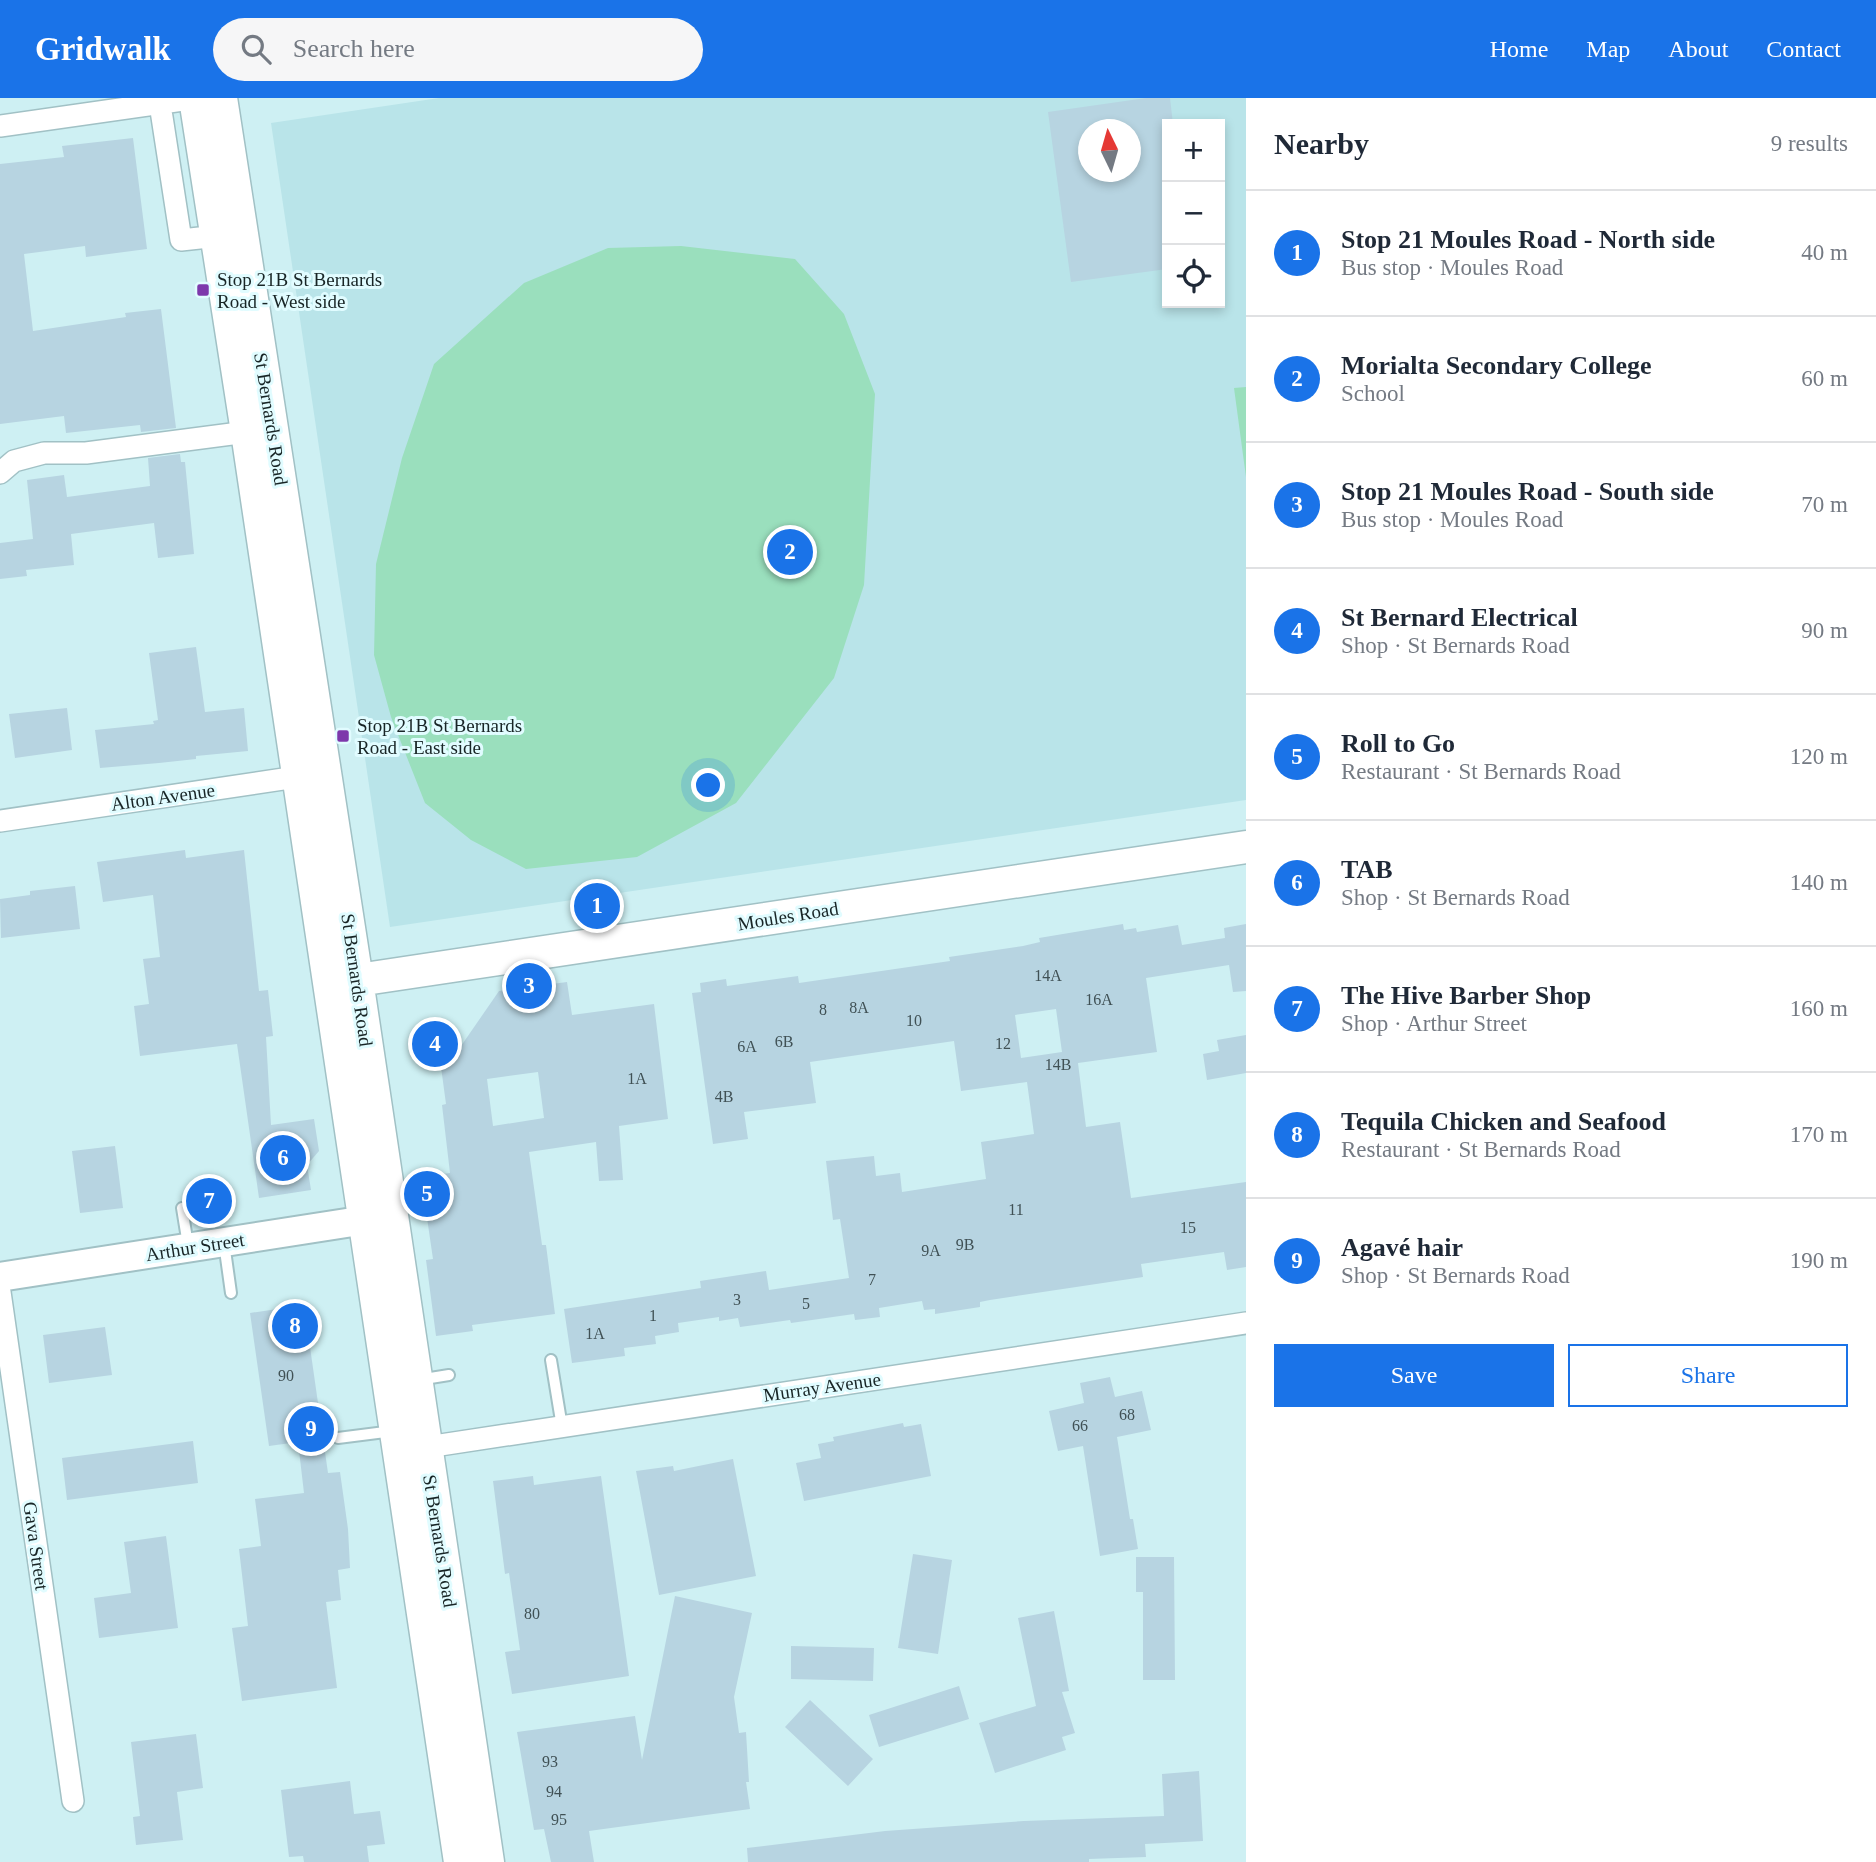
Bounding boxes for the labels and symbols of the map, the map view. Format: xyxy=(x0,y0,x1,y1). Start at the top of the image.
north arrow xyxy=(1078,119,1141,182)
place label: Stop 21B St Bernards Road - West side xyxy=(217,269,382,312)
marker: Stop 21B St Bernards Road - West side xyxy=(195,282,211,298)
street label: St Bernards Road xyxy=(250,351,292,487)
pin: 2 xyxy=(767,526,813,578)
place label: Stop 21B St Bernards Road - East side xyxy=(357,715,522,758)
marker: Stop 21B St Bernards Road - East side xyxy=(335,728,351,744)
your location xyxy=(691,768,725,802)
street label: Alton Avenue xyxy=(110,779,216,815)
pin: 1 xyxy=(574,880,620,932)
street label: Moules Road xyxy=(736,898,840,934)
street label: St Bernards Road xyxy=(337,912,377,1048)
pin: 3 xyxy=(506,960,552,1012)
house number: 14A xyxy=(1034,967,1062,984)
house number: 16A xyxy=(1085,991,1113,1008)
house number: 8A xyxy=(849,999,869,1016)
house number: 8 xyxy=(819,1001,827,1018)
house number: 10 xyxy=(906,1012,922,1029)
pin: 4 xyxy=(412,1018,458,1070)
house number: 6B xyxy=(775,1033,793,1050)
house number: 12 xyxy=(995,1035,1011,1052)
house number: 6A xyxy=(737,1038,757,1055)
house number: 14B xyxy=(1045,1056,1071,1073)
house number: 1A xyxy=(627,1070,647,1087)
house number: 4B xyxy=(715,1088,733,1105)
pin: 6 xyxy=(260,1132,306,1184)
pin: 5 xyxy=(404,1168,450,1220)
pin: 7 xyxy=(186,1175,232,1227)
house number: 11 xyxy=(1008,1201,1024,1218)
house number: 15 xyxy=(1180,1219,1196,1236)
street label: Arthur Street xyxy=(144,1229,247,1265)
house number: 9B xyxy=(956,1236,974,1253)
house number: 9A xyxy=(921,1242,941,1259)
house number: 7 xyxy=(868,1271,876,1288)
house number: 3 xyxy=(733,1291,741,1308)
house number: 5 xyxy=(802,1295,810,1312)
pin: 8 xyxy=(272,1300,318,1352)
house number: 1 xyxy=(649,1307,657,1324)
house number: 1A xyxy=(585,1325,605,1342)
house number: 90 xyxy=(278,1367,294,1384)
street label: Murray Avenue xyxy=(762,1368,882,1406)
pin: 9 xyxy=(288,1403,334,1455)
house number: 68 xyxy=(1119,1406,1135,1423)
house number: 66 xyxy=(1072,1417,1088,1434)
street label: St Bernards Road xyxy=(419,1473,461,1609)
street label: Gava Street xyxy=(19,1500,53,1592)
house number: 80 xyxy=(524,1605,540,1622)
house number: 93 xyxy=(542,1753,558,1770)
house number: 94 xyxy=(546,1783,562,1800)
house number: 95 xyxy=(551,1811,567,1828)

